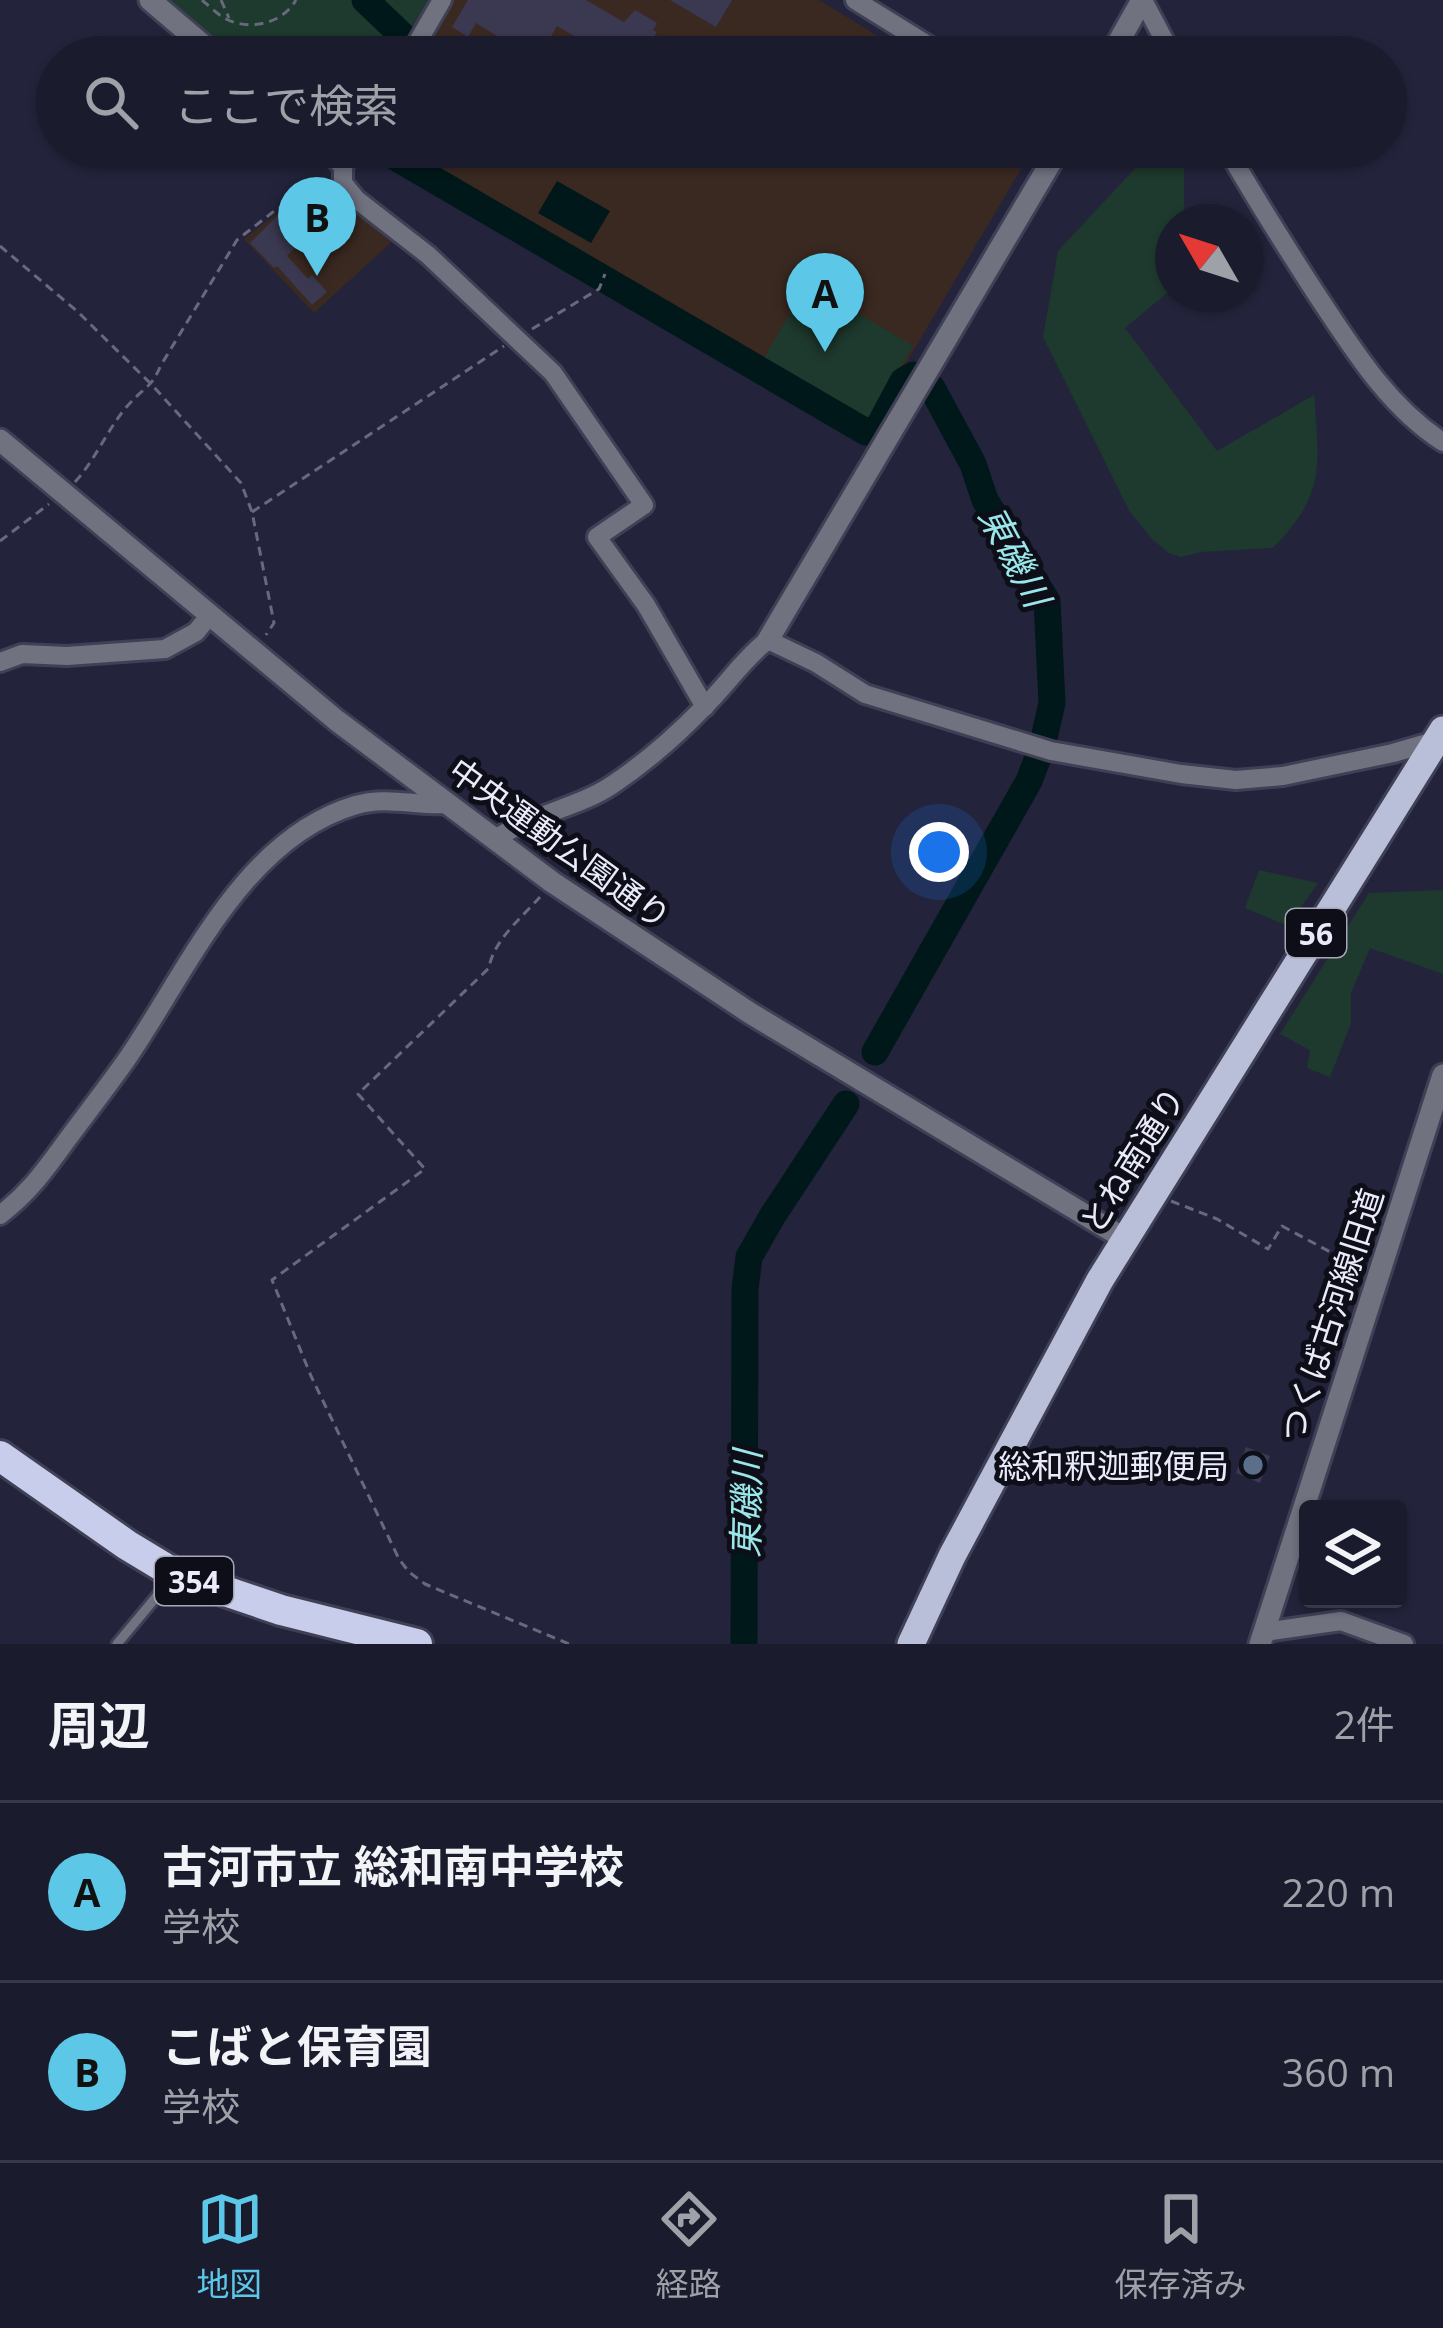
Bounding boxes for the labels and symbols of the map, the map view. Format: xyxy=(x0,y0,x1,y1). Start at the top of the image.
pin: B xyxy=(278,177,356,276)
north arrow xyxy=(1155,204,1263,312)
pin: A xyxy=(786,253,864,352)
water label: 東磯川 xyxy=(968,497,1064,619)
street label: 中央運動公園通り xyxy=(440,747,680,939)
your location xyxy=(909,822,969,882)
road number: 56 xyxy=(1286,909,1346,957)
street label: とね南通り xyxy=(1069,1078,1195,1242)
street label: つくば古河線旧道 xyxy=(1269,1183,1393,1447)
place label: 総和釈迦郵便局 xyxy=(998,1443,1229,1488)
water label: 東磯川 xyxy=(721,1446,772,1558)
marker: 総和釈迦郵便局 xyxy=(1240,1452,1266,1478)
road number: 354 xyxy=(155,1557,233,1605)

